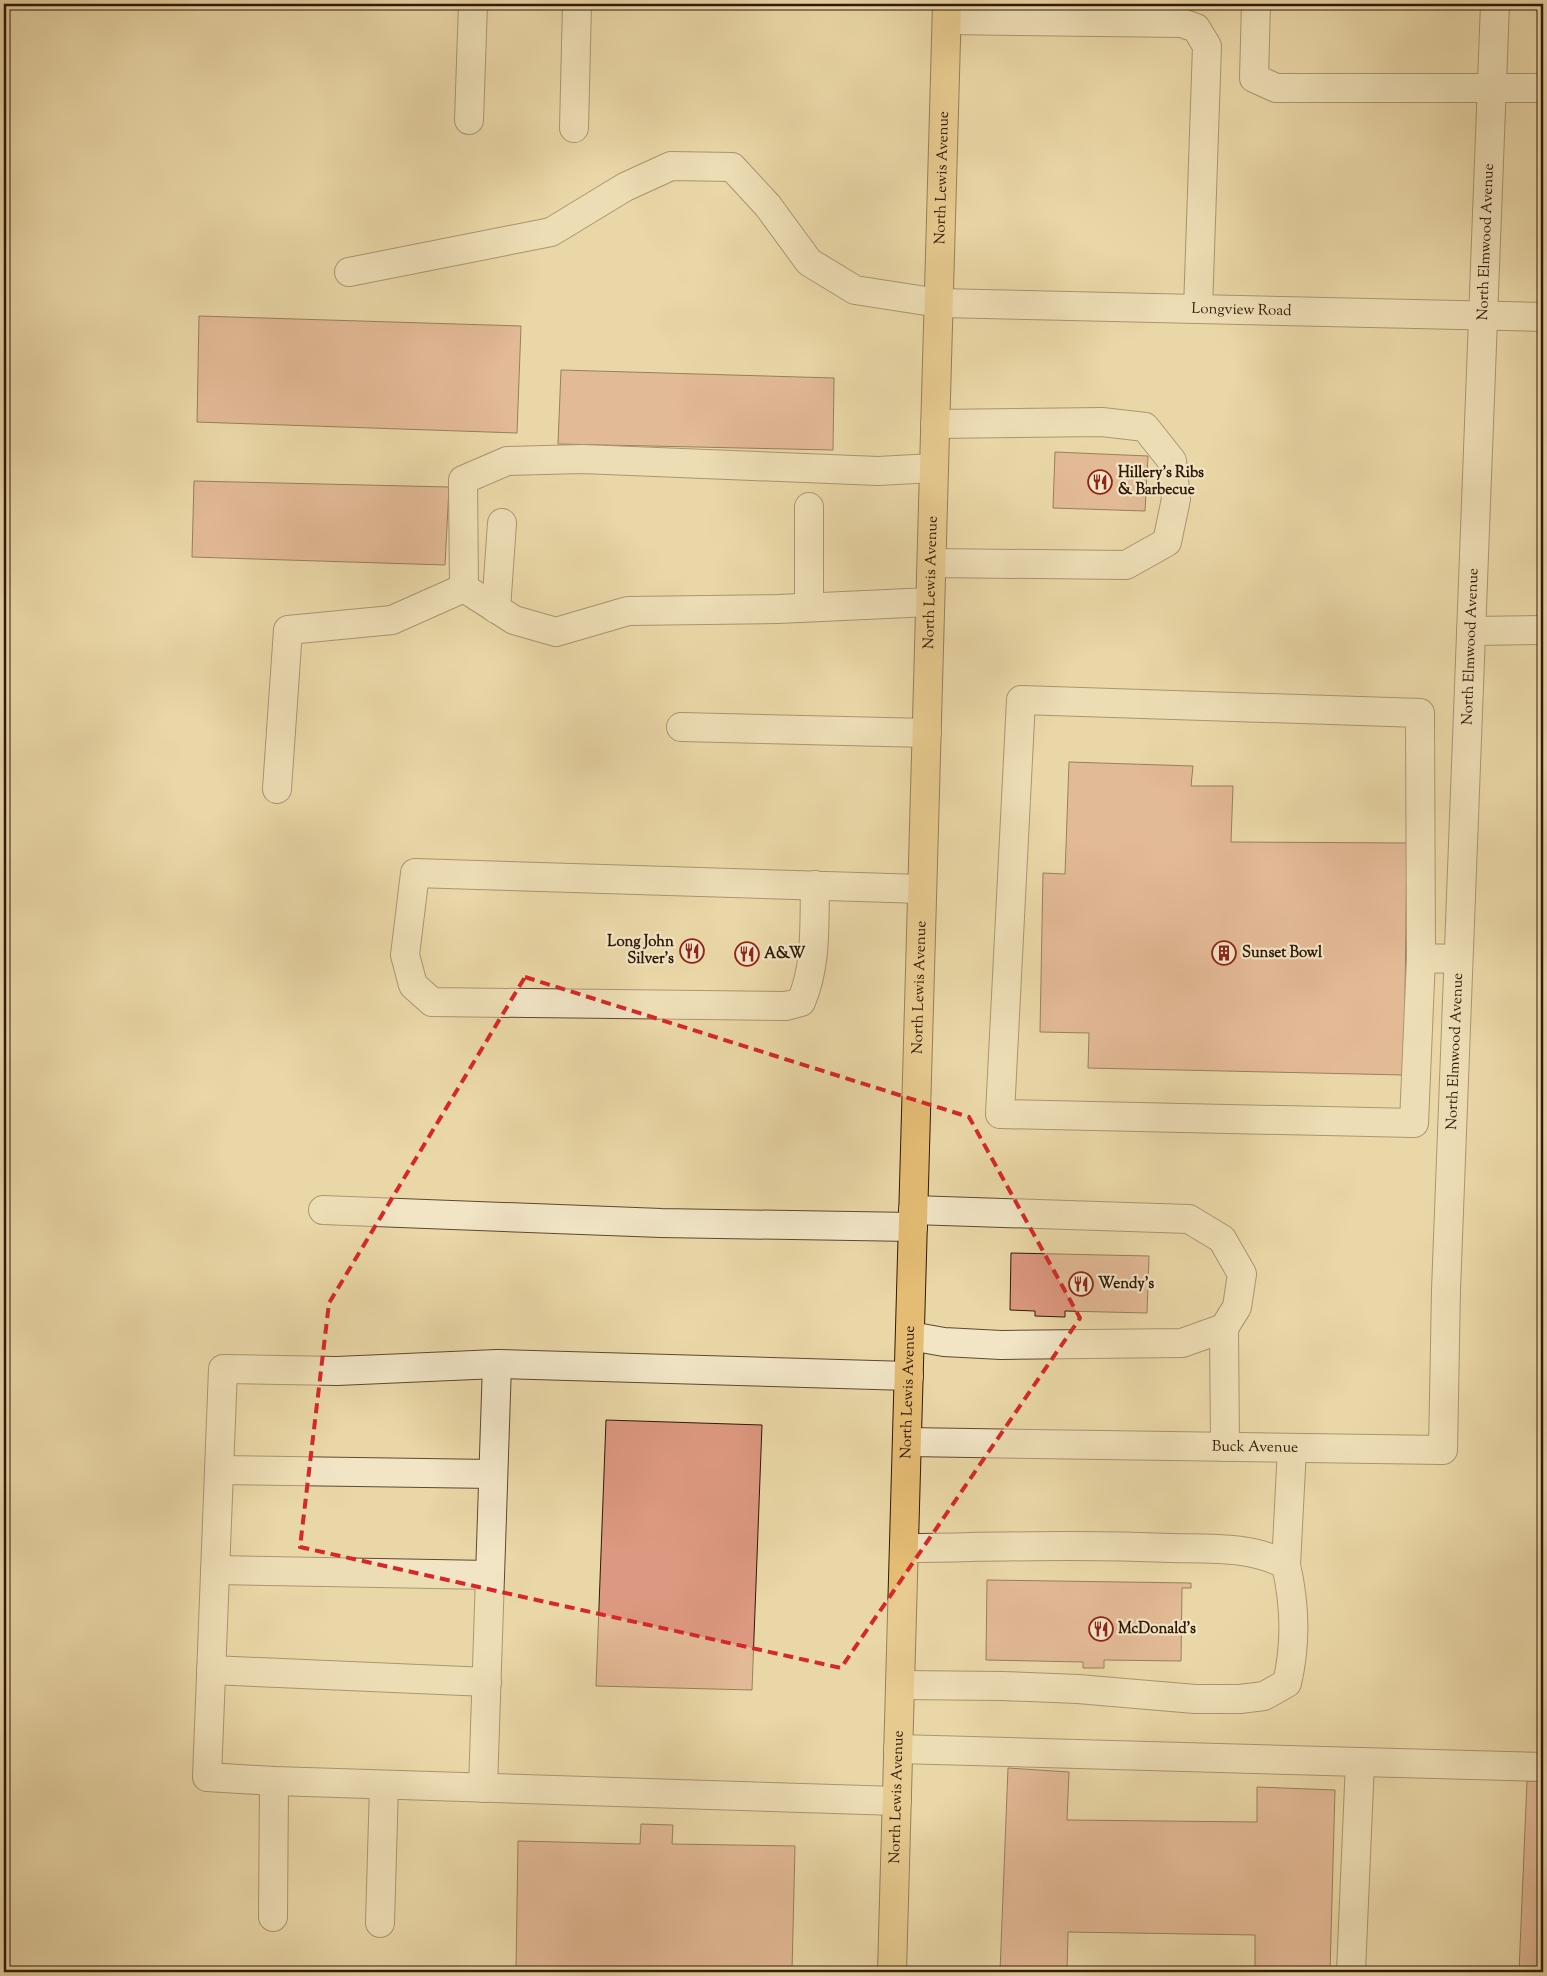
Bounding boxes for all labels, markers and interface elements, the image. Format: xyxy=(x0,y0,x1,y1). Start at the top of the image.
street label: North Lewis Avenue xyxy=(930,111,955,245)
street label: North Elmwood Avenue xyxy=(1472,163,1499,321)
street label: Longview Road xyxy=(1191,298,1292,322)
place label: Hillery's Ribs & Barbecue xyxy=(1118,463,1204,501)
restaurant icon: Hillery's Ribs & Barbecue xyxy=(1087,469,1113,495)
street label: North Lewis Avenue xyxy=(918,516,943,649)
street label: North Elmwood Avenue xyxy=(1457,568,1484,725)
street label: North Lewis Avenue xyxy=(907,920,932,1054)
place label: Long John Silver's xyxy=(607,932,674,970)
restaurant icon: Long John Silver's xyxy=(679,938,705,964)
building icon: Sunset Bowl xyxy=(1211,940,1237,966)
restaurant icon: A&W xyxy=(734,941,760,967)
place label: Sunset Bowl xyxy=(1242,943,1323,964)
place label: A&W xyxy=(764,944,806,965)
street label: North Elmwood Avenue xyxy=(1442,972,1469,1130)
restaurant icon: Wendy's xyxy=(1068,1271,1094,1297)
place label: Wendy's xyxy=(1098,1274,1154,1295)
street label: North Lewis Avenue xyxy=(896,1325,921,1459)
street label: Buck Avenue xyxy=(1212,1436,1298,1458)
restaurant icon: McDonald's xyxy=(1088,1616,1114,1642)
place label: McDonald's xyxy=(1118,1619,1196,1640)
street label: North Lewis Avenue xyxy=(885,1730,909,1864)

